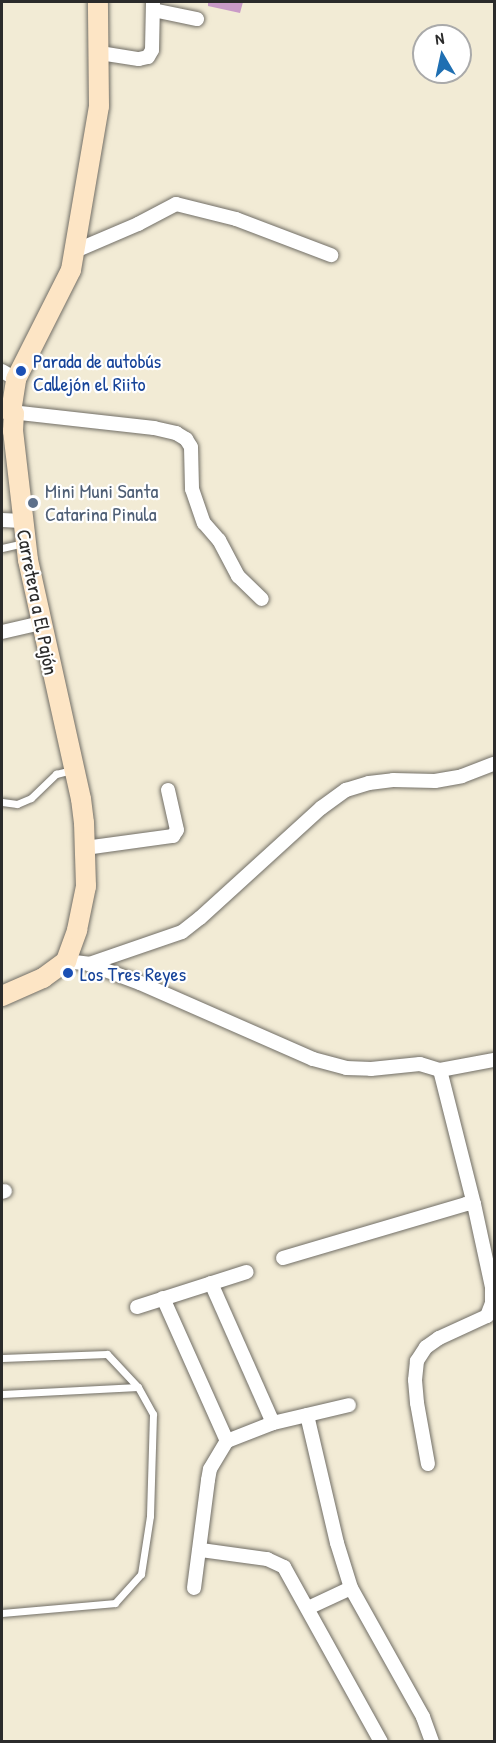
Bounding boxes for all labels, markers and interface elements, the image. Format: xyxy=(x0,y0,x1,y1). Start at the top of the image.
north arrow xyxy=(412,24,472,84)
text: N xyxy=(434,27,445,50)
place label: Parada de autobús Callejón el Riito xyxy=(33,348,161,395)
marker: Parada de autobús Callejón el Riito xyxy=(14,364,28,378)
place label: Mini Muni Santa Catarina Pinula xyxy=(45,479,158,526)
marker: Mini Muni Santa Catarina Pinula xyxy=(26,496,40,510)
street label: Carretera a El Pajón xyxy=(12,527,64,677)
place label: Los Tres Reyes xyxy=(80,961,186,985)
marker: Los Tres Reyes xyxy=(61,966,75,980)

